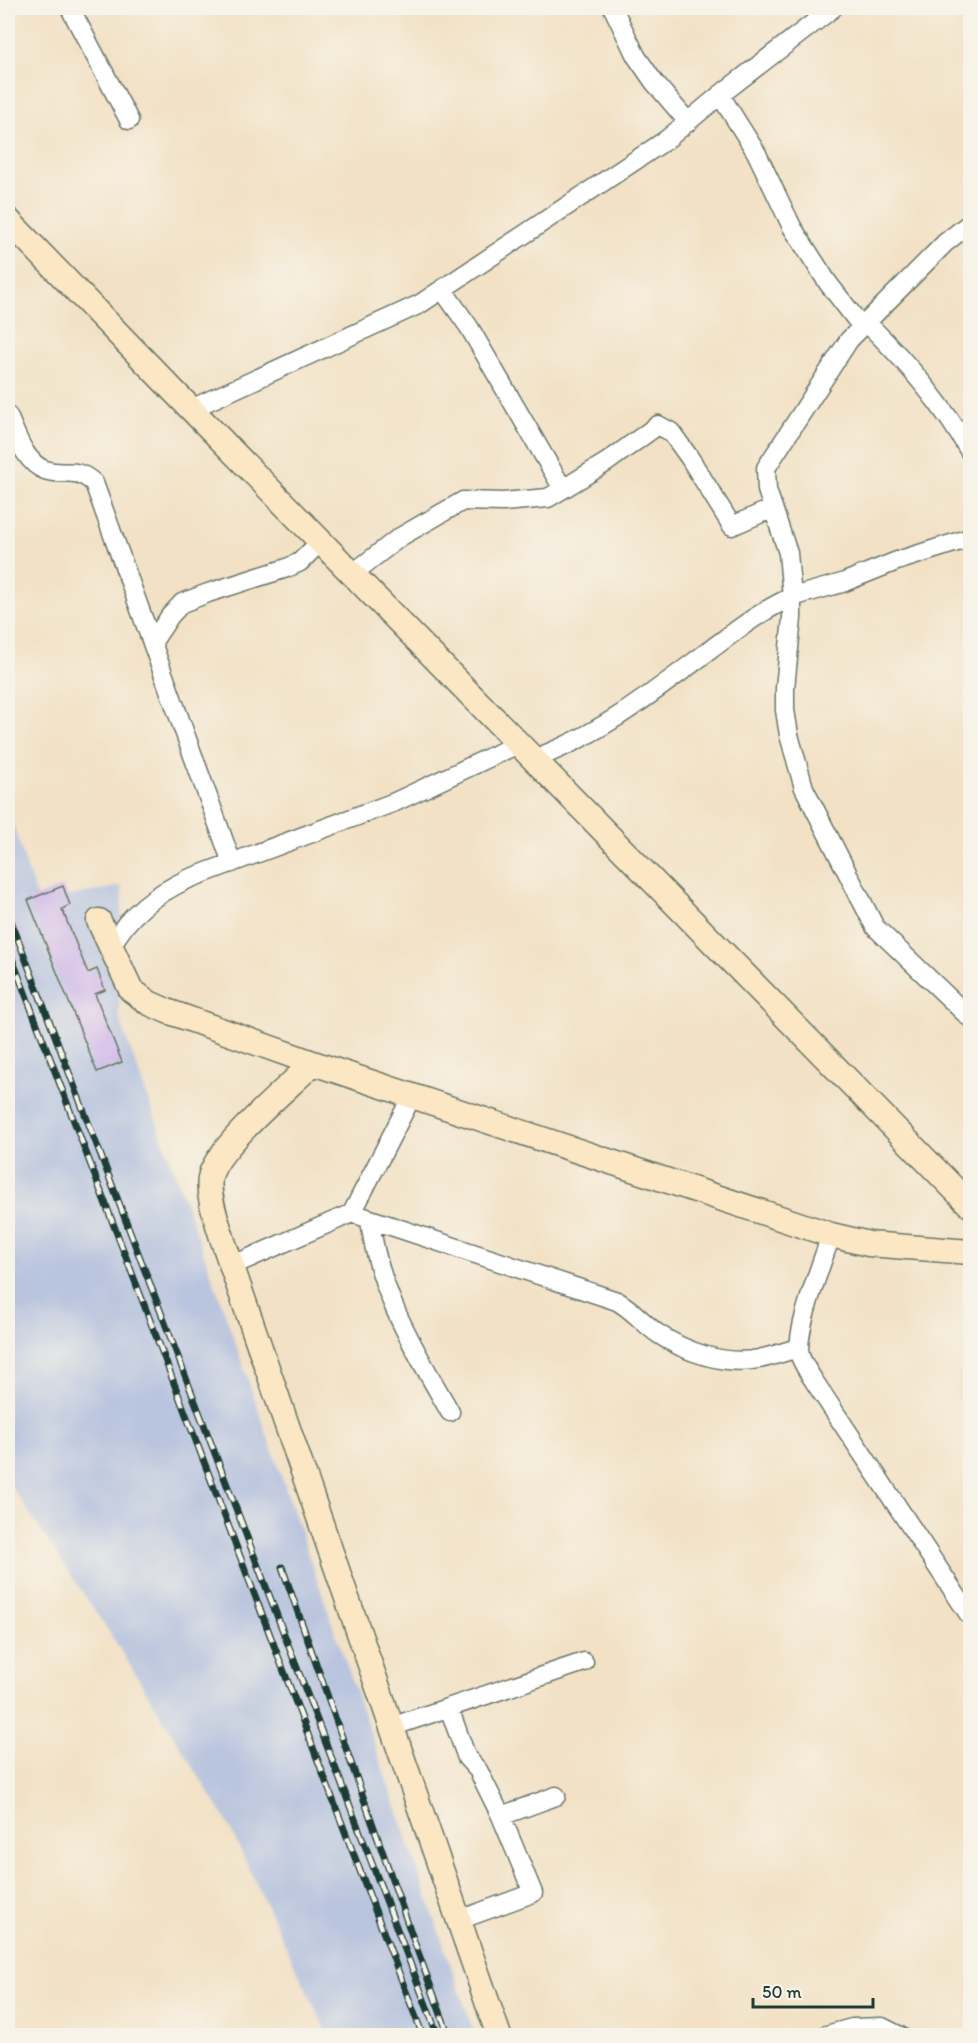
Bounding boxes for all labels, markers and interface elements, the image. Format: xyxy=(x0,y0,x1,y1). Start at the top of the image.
scale bar xyxy=(753,1971,873,2009)
text: 50 m xyxy=(762,1981,802,2003)

